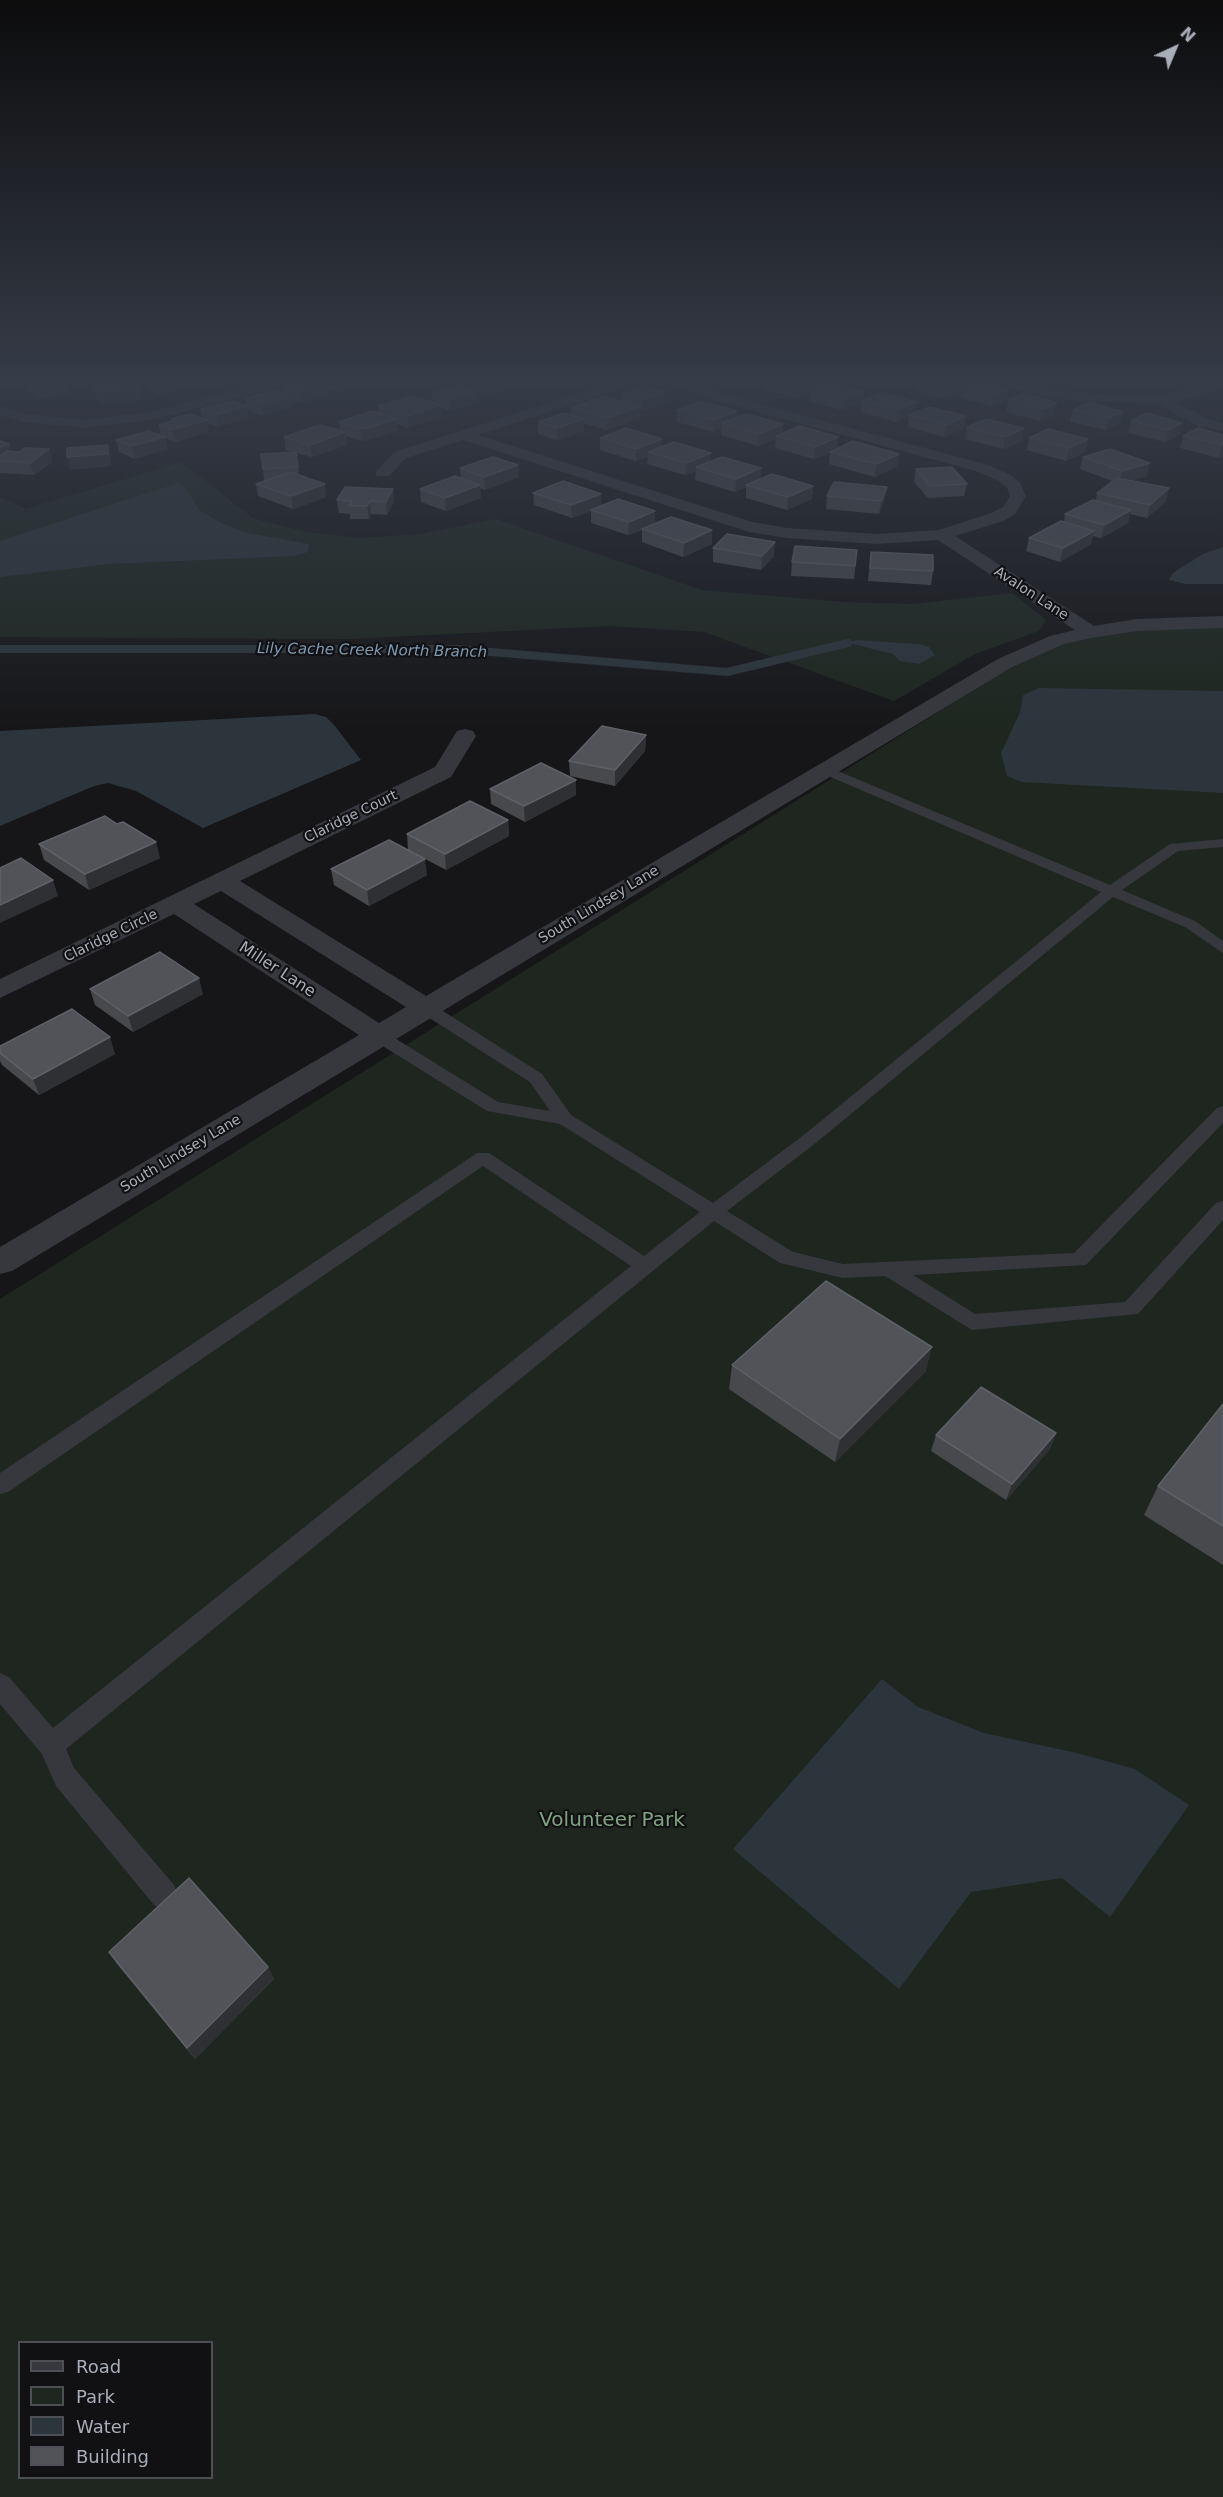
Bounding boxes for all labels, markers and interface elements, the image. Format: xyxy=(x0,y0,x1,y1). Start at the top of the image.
north arrow xyxy=(1145,18,1205,78)
text: N xyxy=(1176,23,1199,46)
street label: Avalon Lane xyxy=(991,564,1071,624)
water label: Lily Cache Creek North Branch xyxy=(257,640,487,662)
street label: Claridge Court xyxy=(302,787,400,847)
street label: South Lindsey Lane xyxy=(536,862,662,948)
street label: Claridge Circle xyxy=(61,906,161,966)
street label: Miller Lane xyxy=(235,938,319,1002)
street label: South Lindsey Lane xyxy=(118,1111,244,1197)
park label: Volunteer Park xyxy=(539,1809,685,1833)
legend xyxy=(18,2341,213,2479)
text: Road xyxy=(76,2356,121,2377)
text: Park xyxy=(76,2386,115,2407)
text: Water xyxy=(76,2416,129,2437)
text: Building xyxy=(76,2446,149,2467)

